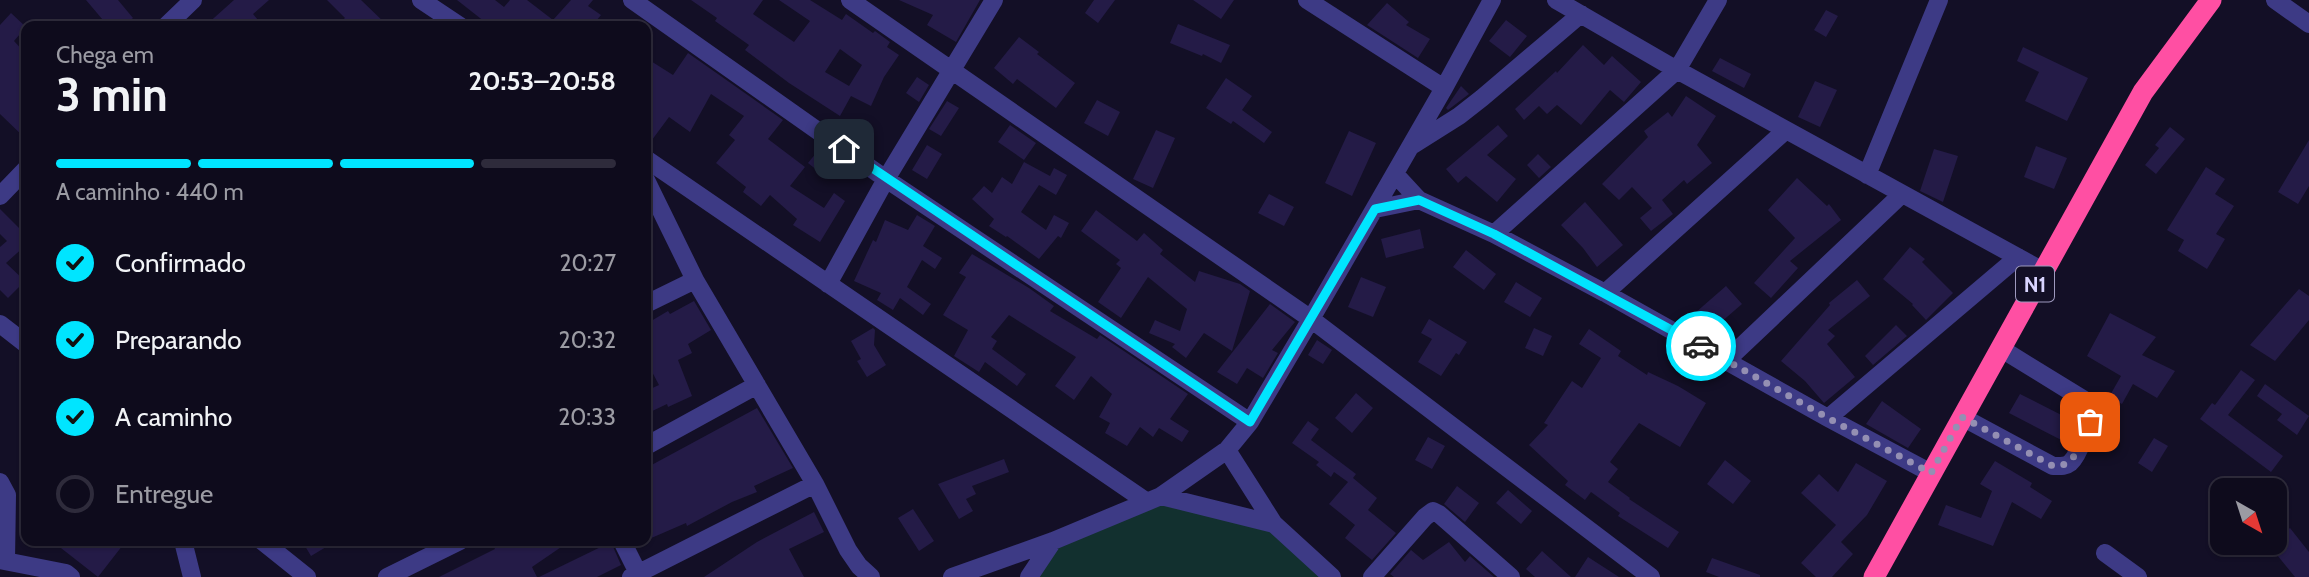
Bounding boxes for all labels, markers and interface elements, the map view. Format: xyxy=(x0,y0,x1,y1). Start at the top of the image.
text: Chega em xyxy=(56,41,154,69)
text: 20:53–20:58 xyxy=(469,65,616,97)
text: 3 min xyxy=(56,67,168,123)
pin xyxy=(814,119,874,179)
icon: home xyxy=(825,130,863,168)
text: A caminho · 440 m xyxy=(56,178,244,206)
icon: check xyxy=(56,244,94,282)
text: Confirmado xyxy=(115,247,246,279)
text: 20:27 xyxy=(559,249,616,277)
road number: N1 xyxy=(2016,266,2054,302)
courier xyxy=(1666,311,1736,381)
icon: check xyxy=(56,321,94,359)
text: Preparando xyxy=(115,324,242,356)
text: 20:32 xyxy=(559,326,616,354)
icon: car xyxy=(1682,327,1720,365)
pin xyxy=(2060,392,2120,452)
icon: check xyxy=(56,398,94,436)
text: A caminho xyxy=(115,401,232,433)
text: 20:33 xyxy=(558,403,616,431)
icon: bag xyxy=(2071,403,2109,441)
text: Entregue xyxy=(115,478,213,510)
north arrow xyxy=(2210,478,2287,555)
map controls xyxy=(2210,478,2287,555)

